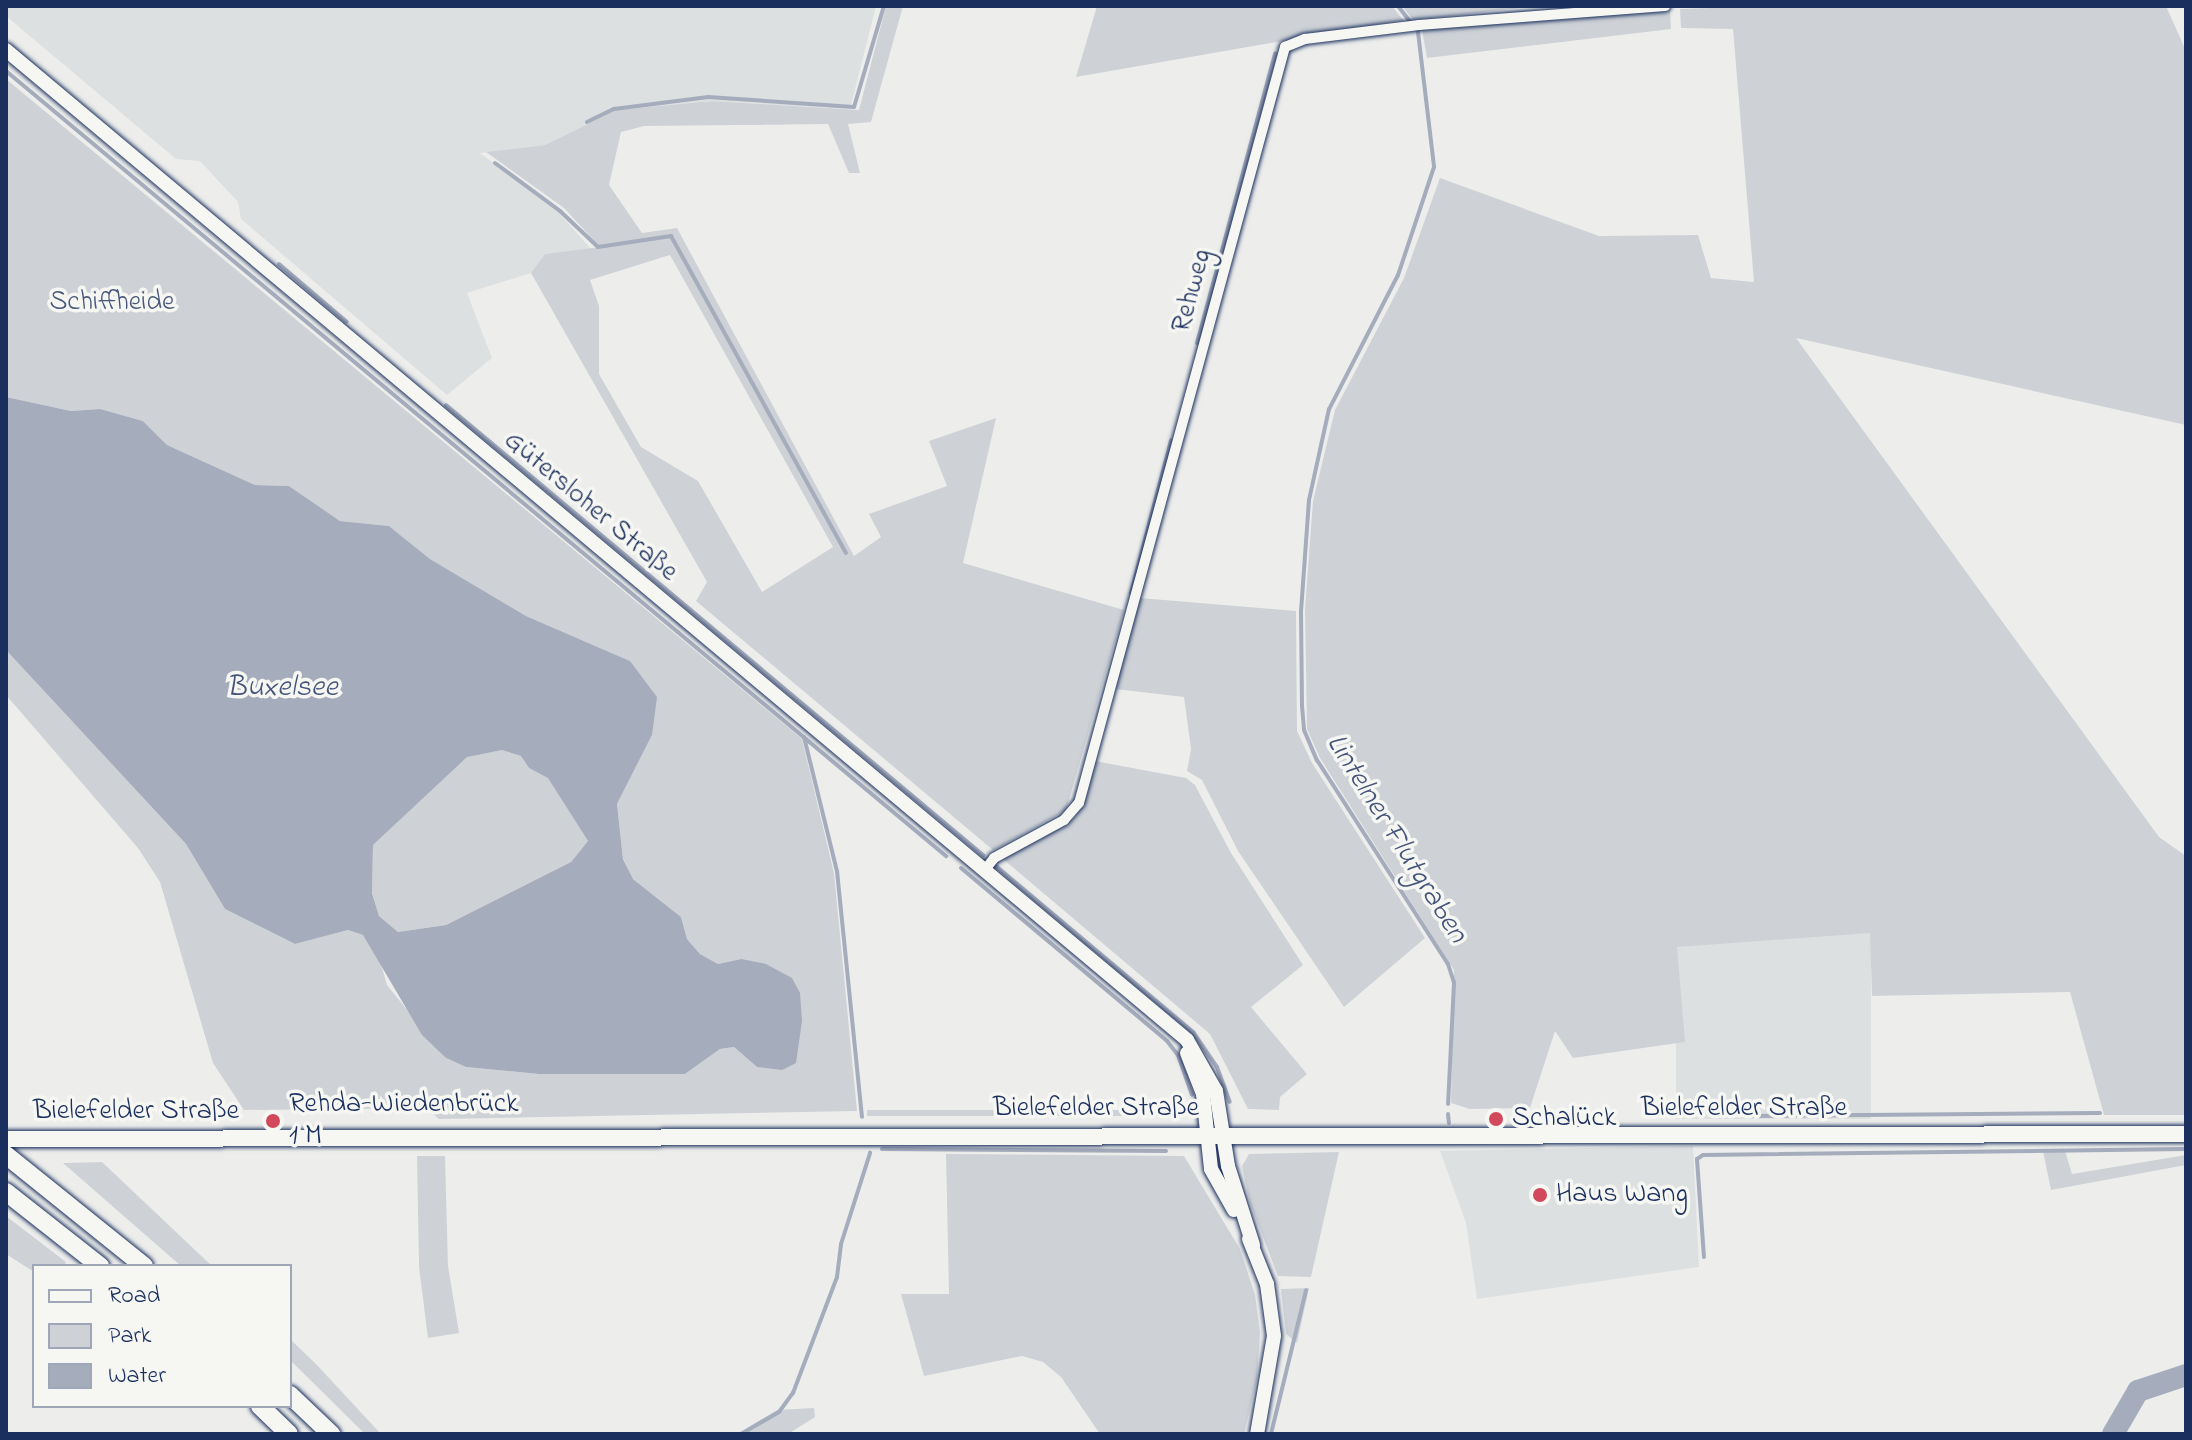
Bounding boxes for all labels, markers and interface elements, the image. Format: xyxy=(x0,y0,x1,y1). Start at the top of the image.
street label: Rehweg xyxy=(1166,246,1220,336)
park label: Schiffheide xyxy=(49,286,175,320)
street label: Gütersloher Straße xyxy=(496,424,684,590)
water label: Buxelsee xyxy=(226,670,338,706)
water label: Lintelner Flutgraben xyxy=(1317,728,1475,950)
place label: Rehda-Wiedenbrück 1 M xyxy=(289,1088,519,1154)
street label: Bielefelder Straße xyxy=(993,1092,1199,1126)
street label: Bielefelder Straße xyxy=(1641,1092,1847,1126)
street label: Bielefelder Straße xyxy=(33,1095,239,1129)
place label: Schalück xyxy=(1512,1102,1616,1136)
marker: Schalück xyxy=(1487,1110,1505,1128)
marker: Rehda-Wiedenbrück 1 M xyxy=(264,1112,282,1130)
place label: Haus Wang xyxy=(1556,1178,1688,1212)
marker: Haus Wang xyxy=(1531,1186,1549,1204)
legend xyxy=(32,1264,292,1408)
text: Road xyxy=(108,1279,160,1314)
text: Park xyxy=(108,1319,151,1354)
text: Water xyxy=(108,1359,166,1394)

